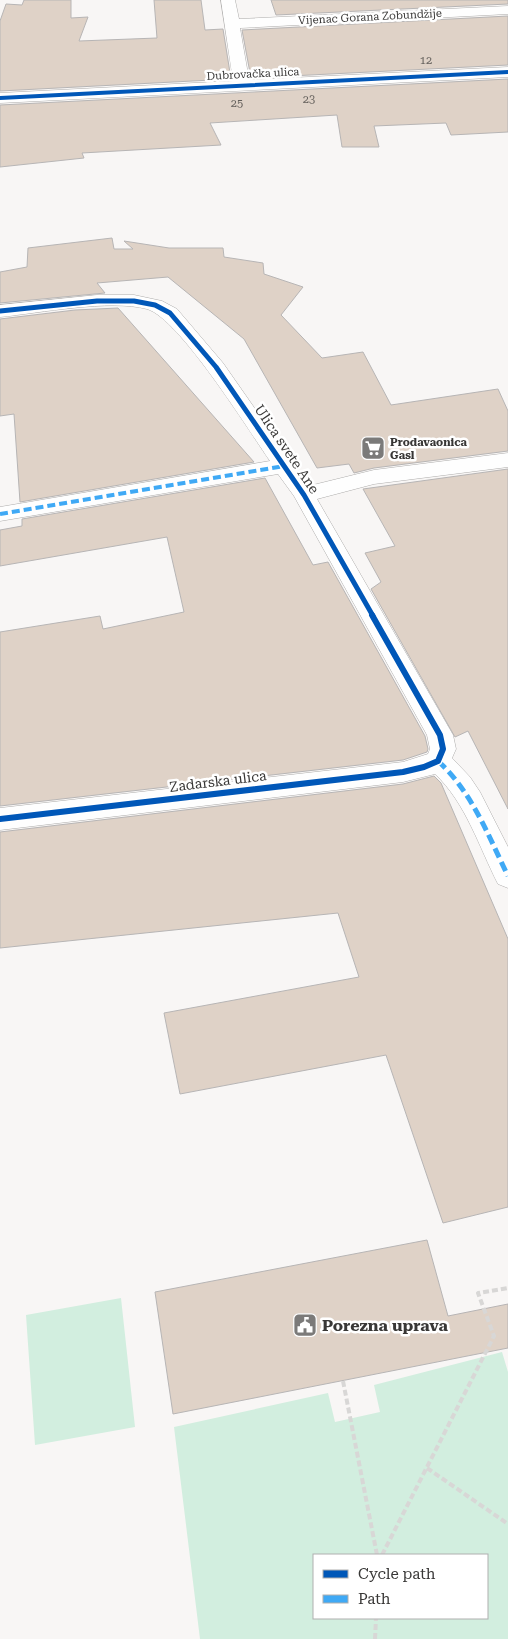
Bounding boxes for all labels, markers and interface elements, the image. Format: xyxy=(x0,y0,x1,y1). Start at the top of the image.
street label: Vijenac Gorana Zobundžije xyxy=(298,7,442,27)
house number: 12 xyxy=(420,54,432,67)
street label: Dubrovačka ulica xyxy=(206,65,300,83)
house number: 23 xyxy=(303,93,315,106)
house number: 25 xyxy=(231,97,243,110)
street label: Ulica svete Ane xyxy=(251,401,323,497)
supermarket icon: Prodavaonica Gasl xyxy=(360,435,386,461)
place label: Prodavaonica Gasl xyxy=(390,436,468,462)
street label: Zadarska ulica xyxy=(169,767,268,795)
public building icon: Porezna uprava xyxy=(292,1312,318,1338)
place label: Porezna uprava xyxy=(322,1316,449,1335)
legend xyxy=(313,1554,488,1619)
text: Cycle path xyxy=(358,1565,436,1583)
text: Path xyxy=(358,1590,391,1608)

